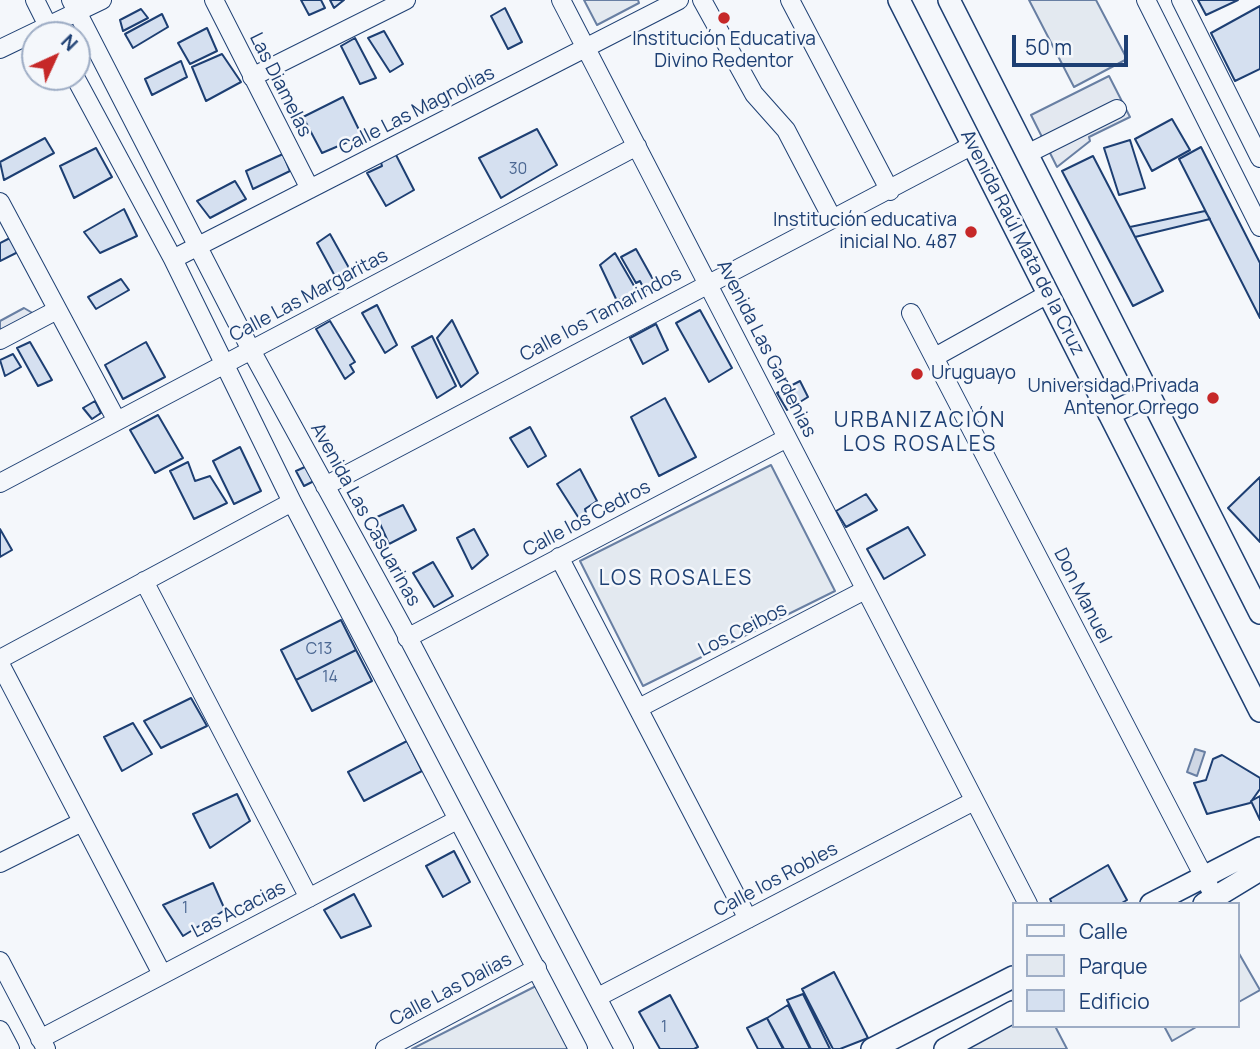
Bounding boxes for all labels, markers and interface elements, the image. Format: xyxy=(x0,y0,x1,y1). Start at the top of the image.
marker: Institución Educativa Divino Redentor xyxy=(716,10,732,26)
north arrow xyxy=(21,21,91,91)
scale bar xyxy=(1015,21,1130,65)
text: N xyxy=(55,29,83,57)
street label: Las Diamelas xyxy=(244,29,316,141)
place label: Institución Educativa Divino Redentor xyxy=(632,29,816,73)
text: 50 m xyxy=(1025,33,1072,61)
street label: Calle Las Magnolias xyxy=(335,62,499,160)
street label: Avenida Raúl Mata de la Cruz xyxy=(955,126,1089,360)
house number: 30 xyxy=(509,160,527,180)
place label: Institución educativa inicial No. 487 xyxy=(773,210,957,254)
marker: Institución educativa inicial No. 487 xyxy=(963,224,979,240)
street label: Calle Las Margaritas xyxy=(226,245,392,347)
street label: Avenida Las Gardenias xyxy=(711,257,821,441)
street label: Calle los Tamarindos xyxy=(516,263,686,367)
place label: Uruguayo xyxy=(931,363,1016,385)
marker: Uruguayo xyxy=(909,366,925,382)
place label: Universidad Privada Antenor Orrego xyxy=(1028,376,1199,420)
marker: Universidad Privada Antenor Orrego xyxy=(1205,390,1221,406)
district label: URBANIZACIÓN LOS ROSALES xyxy=(835,408,1005,458)
street label: Avenida Las Casuarinas xyxy=(305,419,425,611)
street label: Calle los Cedros xyxy=(519,476,655,562)
street label: Don Manuel xyxy=(1048,545,1116,647)
district label: LOS ROSALES xyxy=(600,566,752,592)
street label: Los Ceibos xyxy=(695,598,791,662)
house number: C13 xyxy=(306,640,332,660)
house number: 14 xyxy=(322,668,338,688)
street label: Calle los Robles xyxy=(710,838,842,922)
street label: Las Acacias xyxy=(188,877,290,943)
house number: 1 xyxy=(182,899,188,919)
legend xyxy=(1012,902,1239,1028)
text: Calle xyxy=(1079,917,1128,945)
street label: Calle Las Dalias xyxy=(386,948,516,1032)
text: Parque xyxy=(1079,952,1148,980)
text: Edificio xyxy=(1079,987,1150,1015)
house number: 1 xyxy=(661,1018,667,1038)

